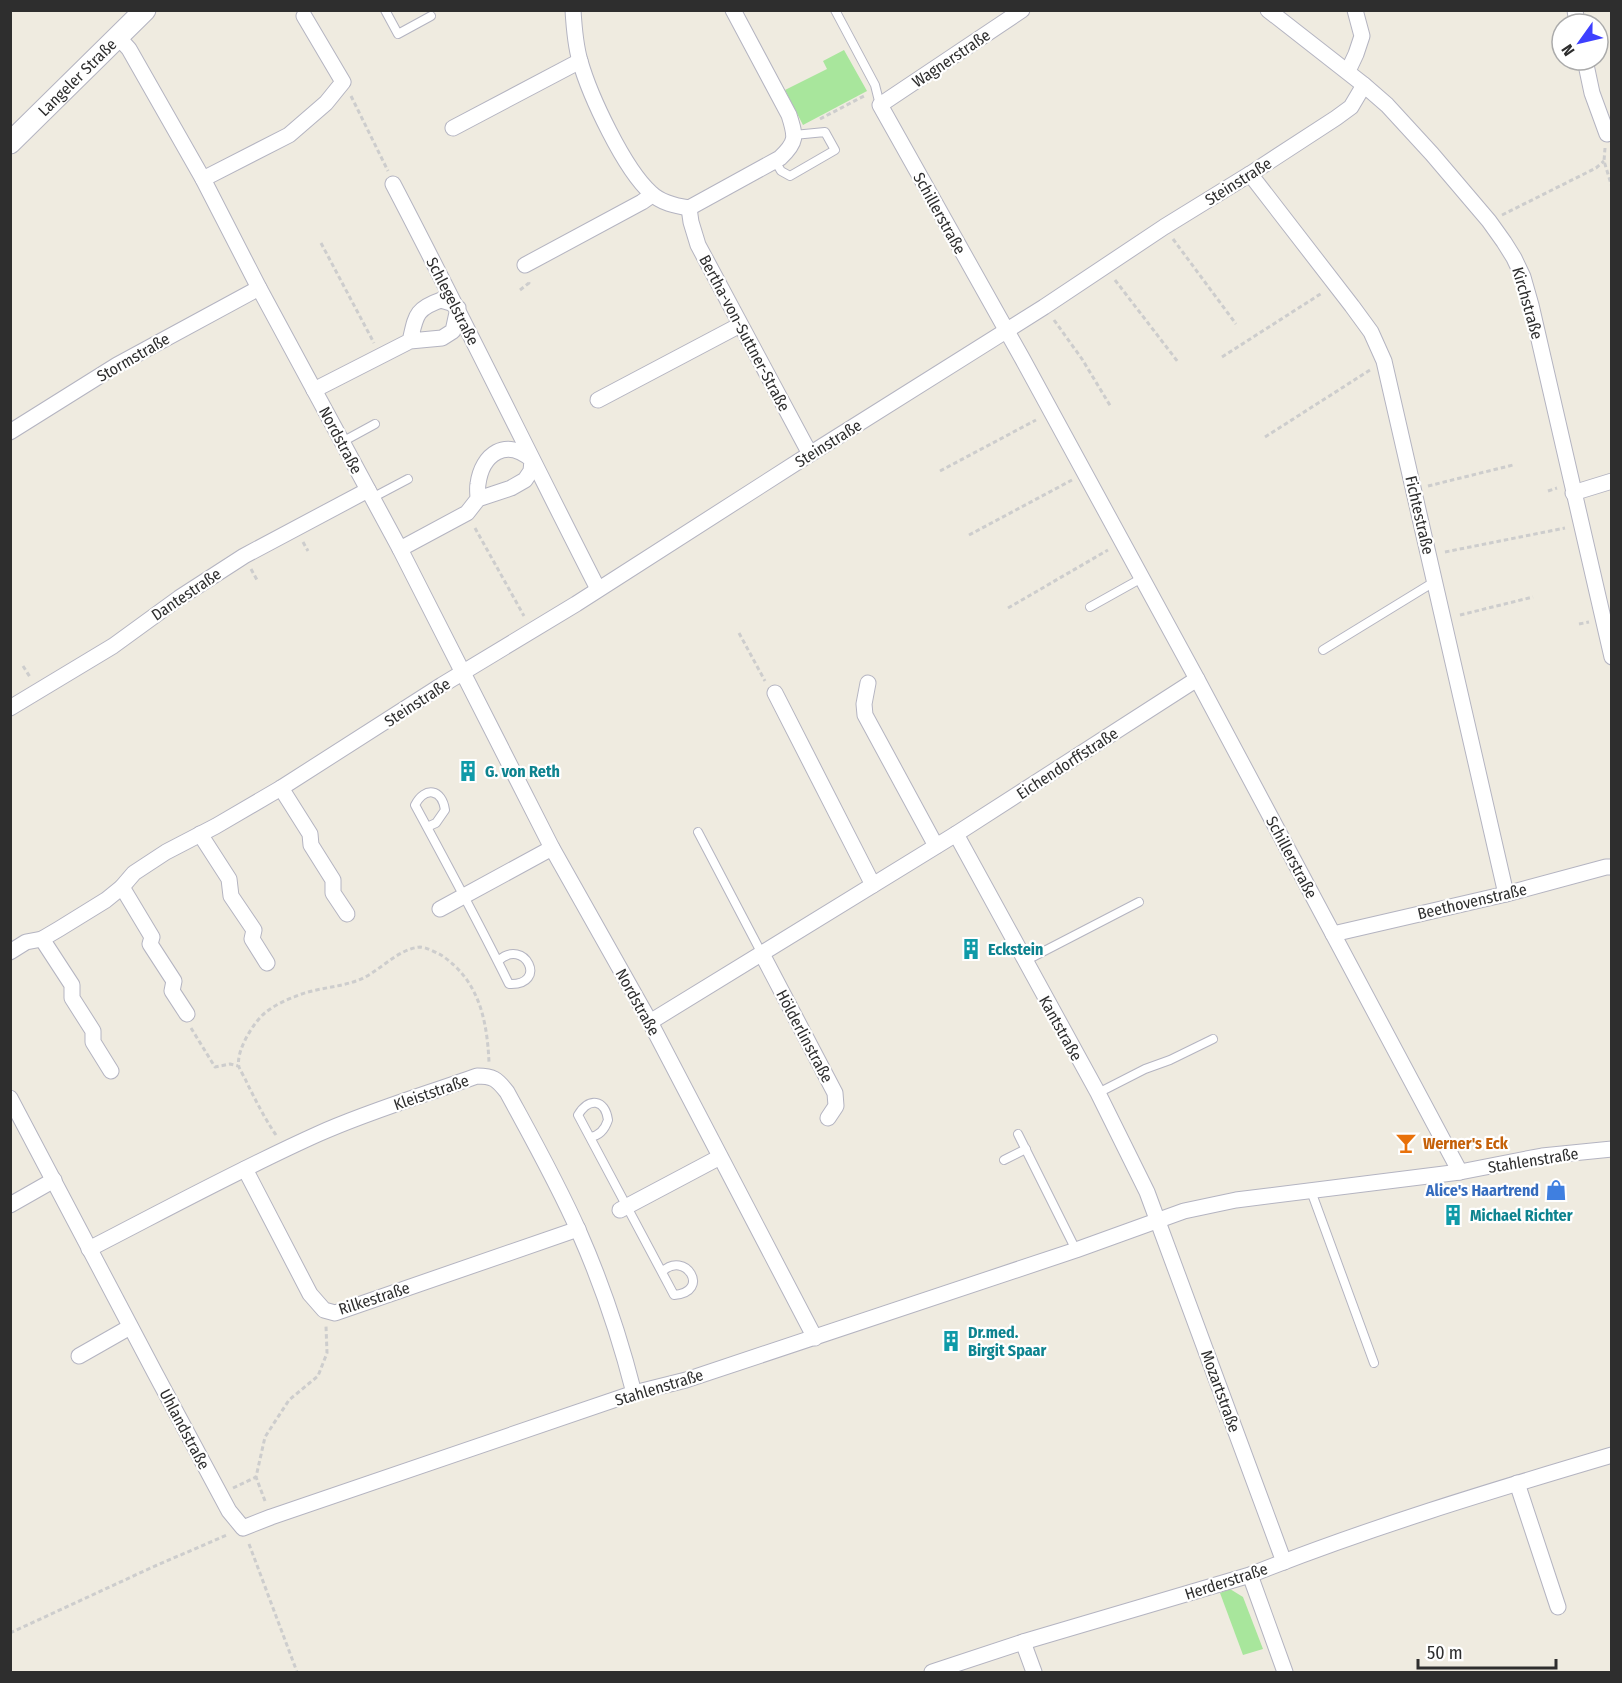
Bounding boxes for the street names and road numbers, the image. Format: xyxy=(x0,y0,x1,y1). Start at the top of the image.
street label: Wagnerstraße xyxy=(909,25,994,91)
street label: Langeler Straße xyxy=(34,35,121,120)
street label: Steinstraße xyxy=(1202,154,1275,209)
street label: Schillerstraße xyxy=(909,169,970,257)
street label: Bertha-von-Suttner-Straße xyxy=(695,252,794,415)
street label: Schlegelstraße xyxy=(422,254,483,348)
street label: Kirchstraße xyxy=(1508,265,1547,342)
street label: Stormstraße xyxy=(94,329,173,386)
street label: Nordstraße xyxy=(315,403,366,477)
street label: Steinstraße xyxy=(792,416,865,471)
street label: Fichtestraße xyxy=(1401,474,1438,556)
street label: Dantestraße xyxy=(148,564,225,625)
street label: Steinstraße xyxy=(381,674,454,731)
street label: Eichendorffstraße xyxy=(1013,724,1122,803)
street label: Schillerstraße xyxy=(1262,813,1321,902)
street label: Beethovenstraße xyxy=(1416,880,1529,923)
street label: Nordstraße xyxy=(611,966,664,1039)
street label: Hölderlinstraße xyxy=(772,987,837,1086)
street label: Kantstraße xyxy=(1035,992,1086,1064)
street label: Kleiststraße xyxy=(391,1071,471,1114)
street label: Stahlenstraße xyxy=(1487,1144,1580,1177)
street label: Rilkestraße xyxy=(336,1278,412,1319)
street label: Mozartstraße xyxy=(1197,1348,1244,1435)
street label: Stahlenstraße xyxy=(613,1365,706,1410)
street label: Uhlandstraße xyxy=(155,1386,214,1473)
street label: Herderstraße xyxy=(1182,1559,1270,1604)

